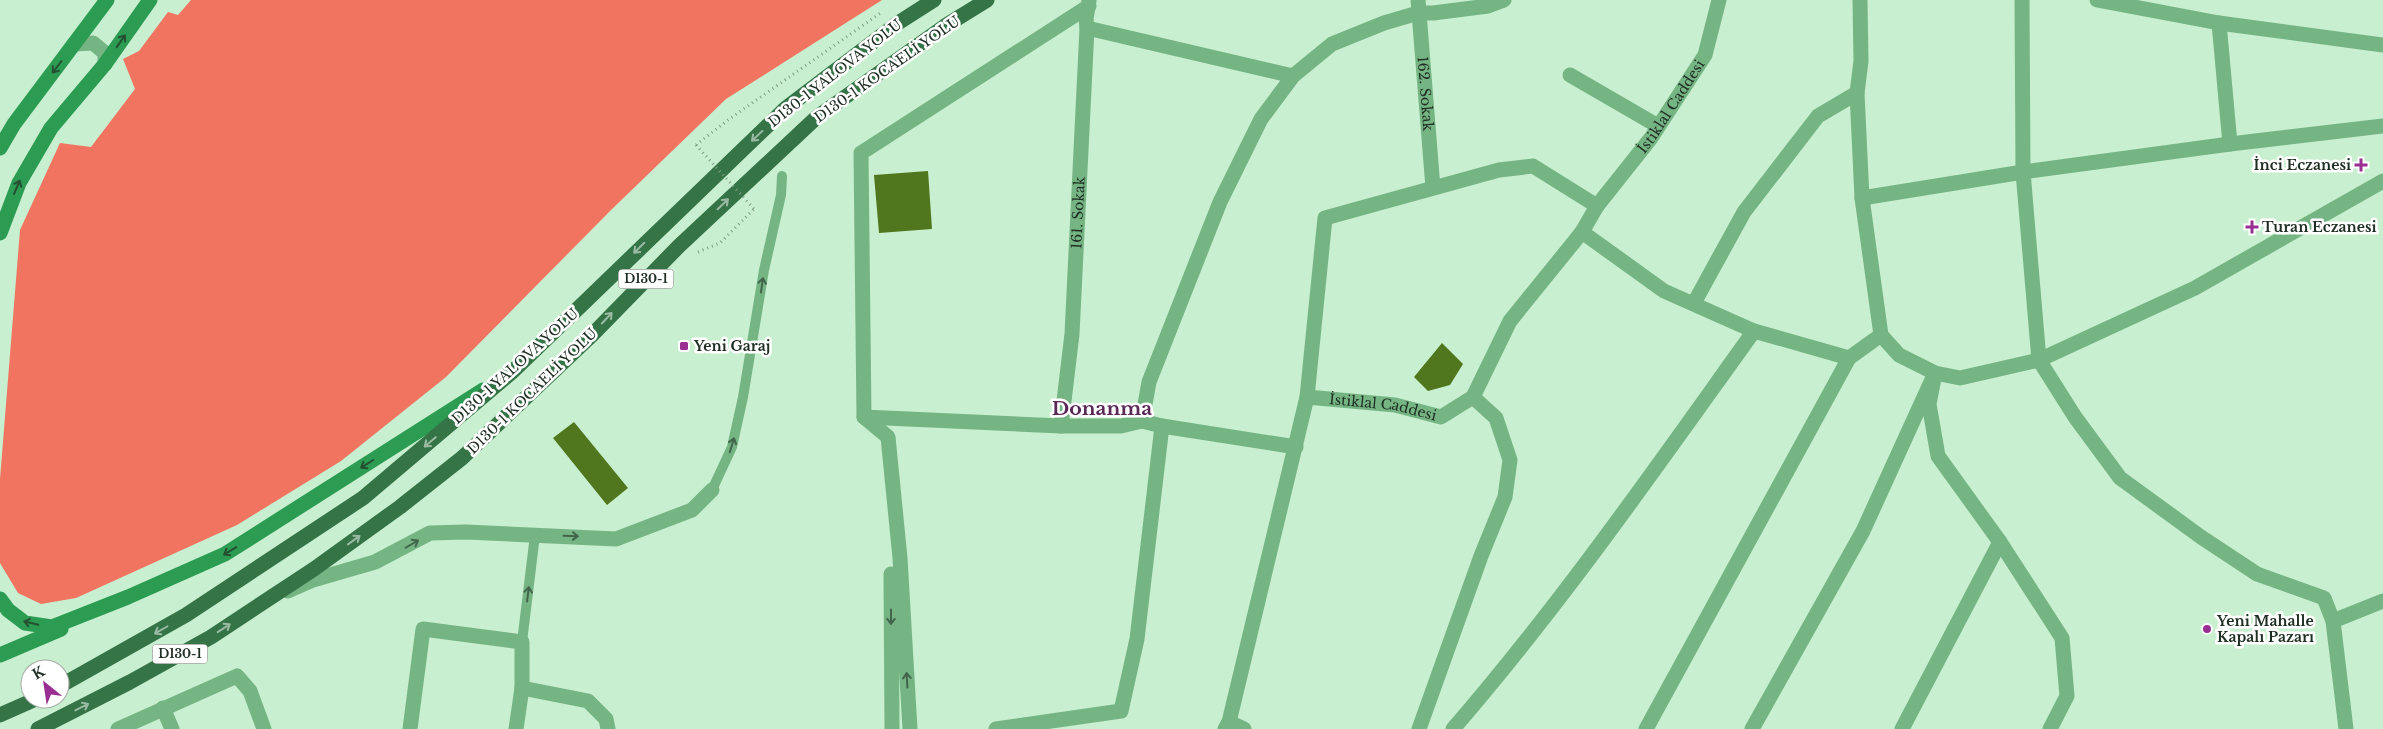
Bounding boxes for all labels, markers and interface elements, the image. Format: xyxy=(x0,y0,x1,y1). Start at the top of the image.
street label: D130-1 KOCAELİ YOLU xyxy=(811,12,963,126)
street label: D130-1 YALOVA YOLU xyxy=(765,15,905,131)
one-way arrow xyxy=(116,34,126,48)
street label: 162. Sokak xyxy=(1414,56,1437,132)
street label: İstiklal Caddesi xyxy=(1633,56,1709,157)
one-way arrow xyxy=(52,60,62,74)
one-way arrow xyxy=(750,130,763,142)
place label: İnci Eczanesi xyxy=(2254,156,2351,174)
marker: İnci Eczanesi xyxy=(2355,159,2367,171)
street label: 161. Sokak xyxy=(1067,176,1089,249)
one-way arrow xyxy=(13,180,23,195)
one-way arrow xyxy=(717,198,729,210)
place label: Turan Eczanesi xyxy=(2262,218,2377,236)
marker: Turan Eczanesi xyxy=(2246,221,2258,233)
one-way arrow xyxy=(633,242,646,254)
road number: D130-1 xyxy=(618,270,674,288)
one-way arrow xyxy=(757,278,767,294)
street label: D130-1 YALOVA YOLU xyxy=(448,304,582,428)
one-way arrow xyxy=(601,312,613,325)
street label: D130-1 KOCAELİ YOLU xyxy=(463,324,601,458)
place label: Yeni Garaj xyxy=(693,337,770,355)
marker: Yeni Garaj xyxy=(678,340,690,352)
street label: İstiklal Caddesi xyxy=(1328,390,1439,425)
district label: Donanma xyxy=(1052,397,1152,420)
one-way arrow xyxy=(424,436,437,447)
one-way arrow xyxy=(727,437,737,453)
one-way arrow xyxy=(360,459,374,469)
one-way arrow xyxy=(563,532,579,541)
one-way arrow xyxy=(347,535,361,545)
one-way arrow xyxy=(404,538,418,548)
one-way arrow xyxy=(223,546,237,556)
one-way arrow xyxy=(523,586,533,602)
one-way arrow xyxy=(886,608,896,624)
place label: Yeni Mahalle Kapalı Pazarı xyxy=(2216,612,2314,646)
one-way arrow xyxy=(23,618,39,627)
one-way arrow xyxy=(217,623,231,634)
marker: Yeni Mahalle Kapalı Pazarı xyxy=(2201,623,2213,635)
one-way arrow xyxy=(154,625,168,635)
road number: D130-1 xyxy=(152,644,208,664)
north arrow xyxy=(20,659,70,709)
text: K xyxy=(29,662,48,683)
one-way arrow xyxy=(902,673,912,689)
one-way arrow xyxy=(74,702,89,711)

